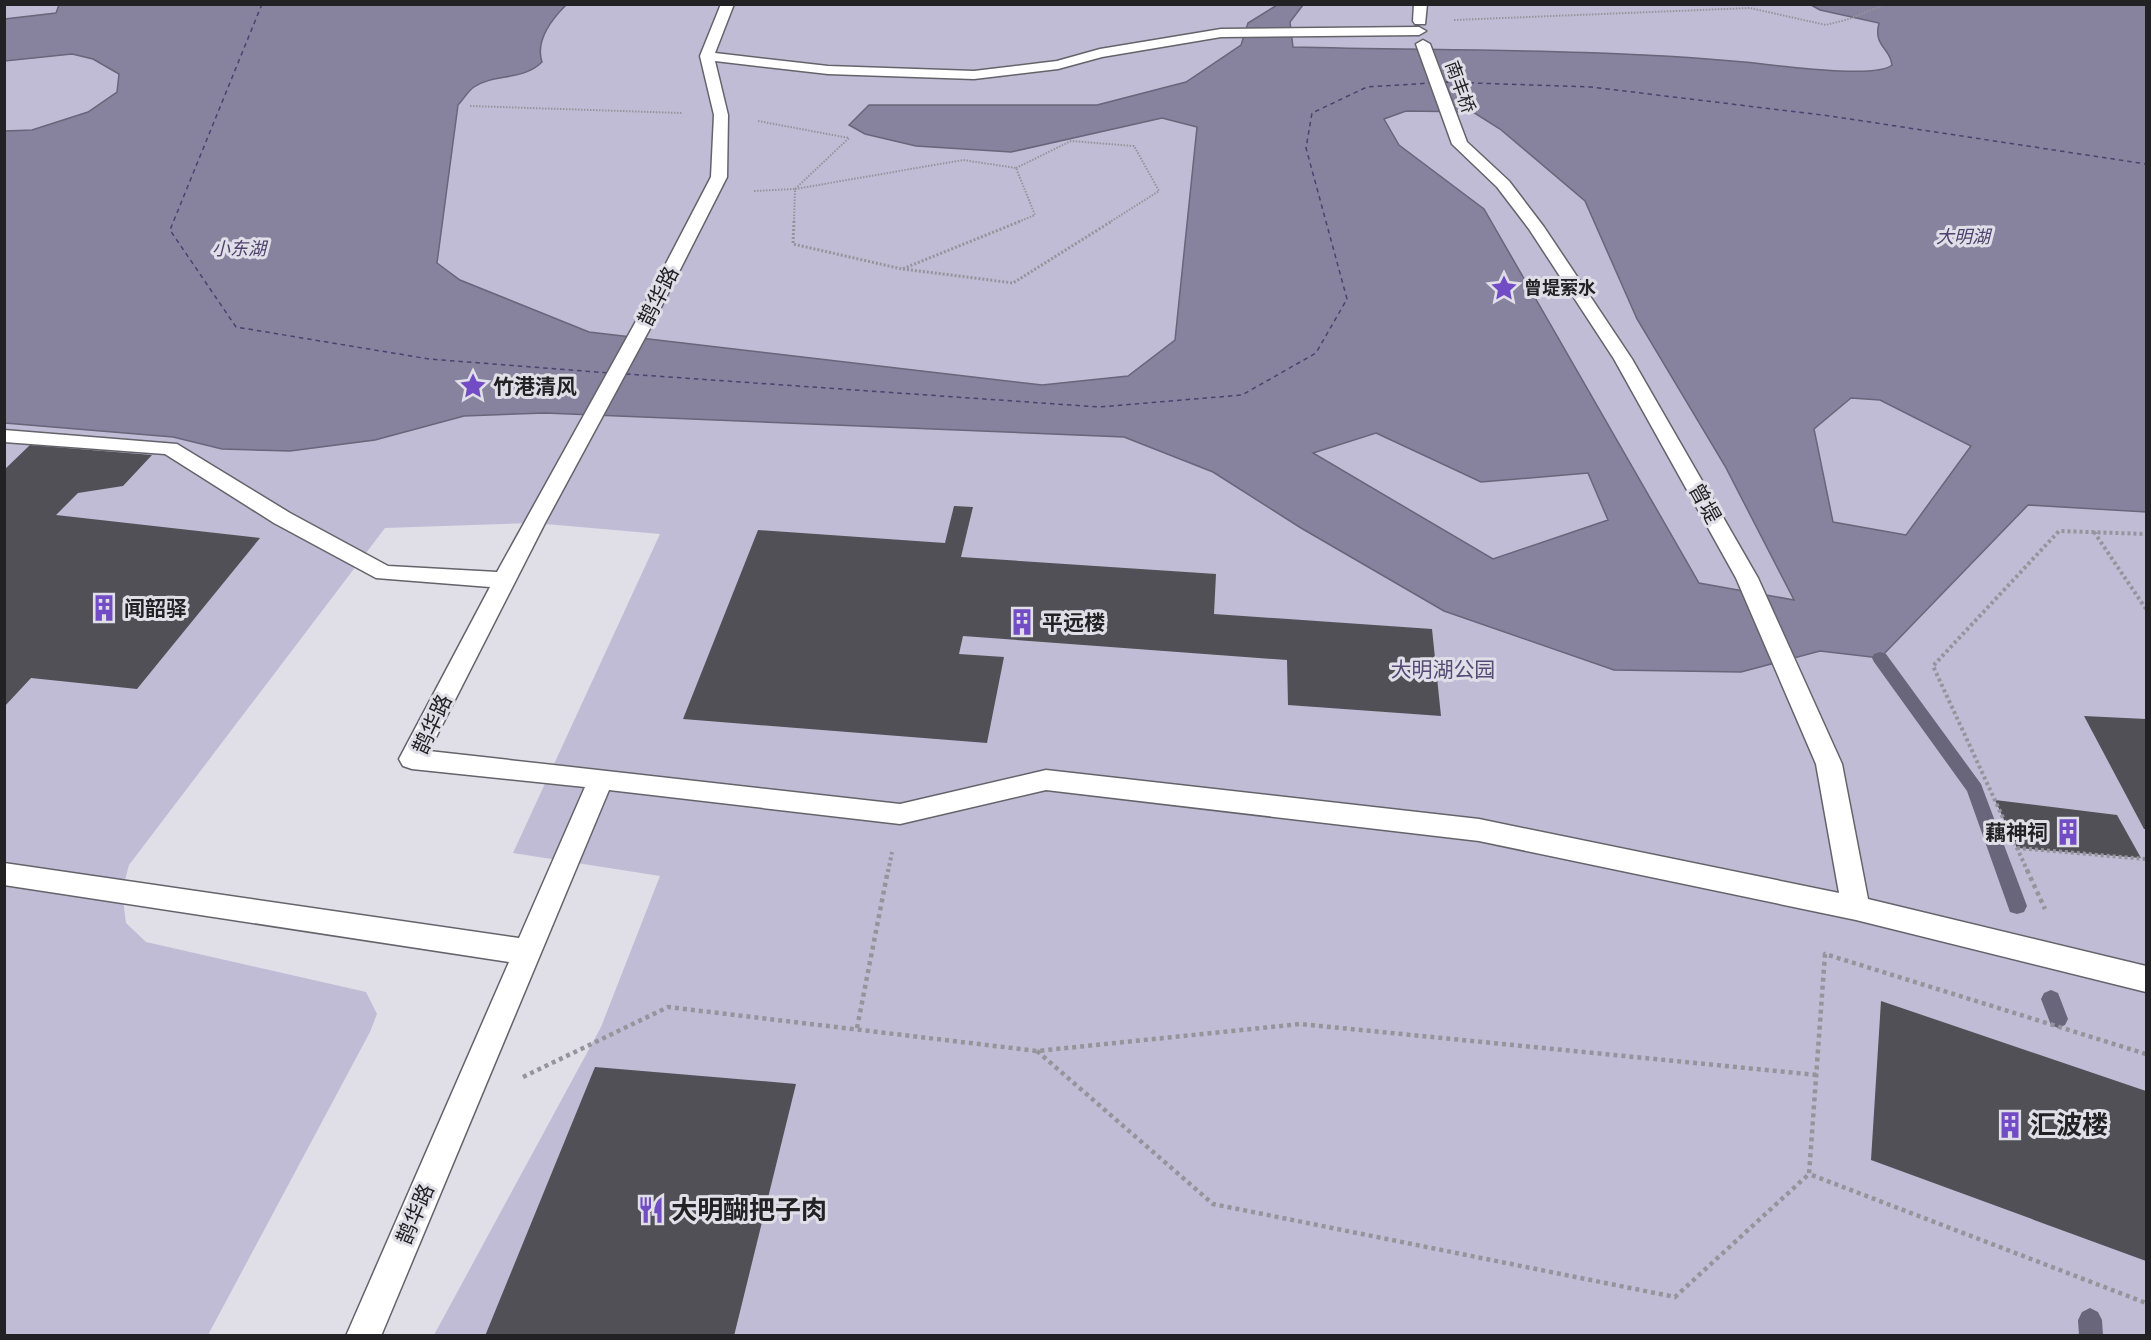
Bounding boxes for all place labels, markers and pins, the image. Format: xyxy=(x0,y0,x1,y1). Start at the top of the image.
place icon: 曾堤萦水 xyxy=(1489,273,1519,303)
place label: 曾堤萦水 xyxy=(1524,278,1596,298)
place icon: 竹港清风 xyxy=(458,371,488,401)
place label: 竹港清风 xyxy=(493,375,577,398)
building icon: 闻韶驿 xyxy=(89,593,119,623)
place label: 闻韶驿 xyxy=(124,597,187,620)
building icon: 平远楼 xyxy=(1007,607,1037,637)
place label: 平远楼 xyxy=(1042,611,1105,634)
building icon: 藕神祠 xyxy=(2053,817,2083,847)
place label: 藕神祠 xyxy=(1985,821,2048,844)
building icon: 汇波楼 xyxy=(1995,1110,2025,1140)
place label: 汇波楼 xyxy=(2030,1110,2108,1140)
restaurant icon: 大明醐把子肉 xyxy=(636,1195,666,1225)
place label: 大明醐把子肉 xyxy=(671,1195,827,1225)

